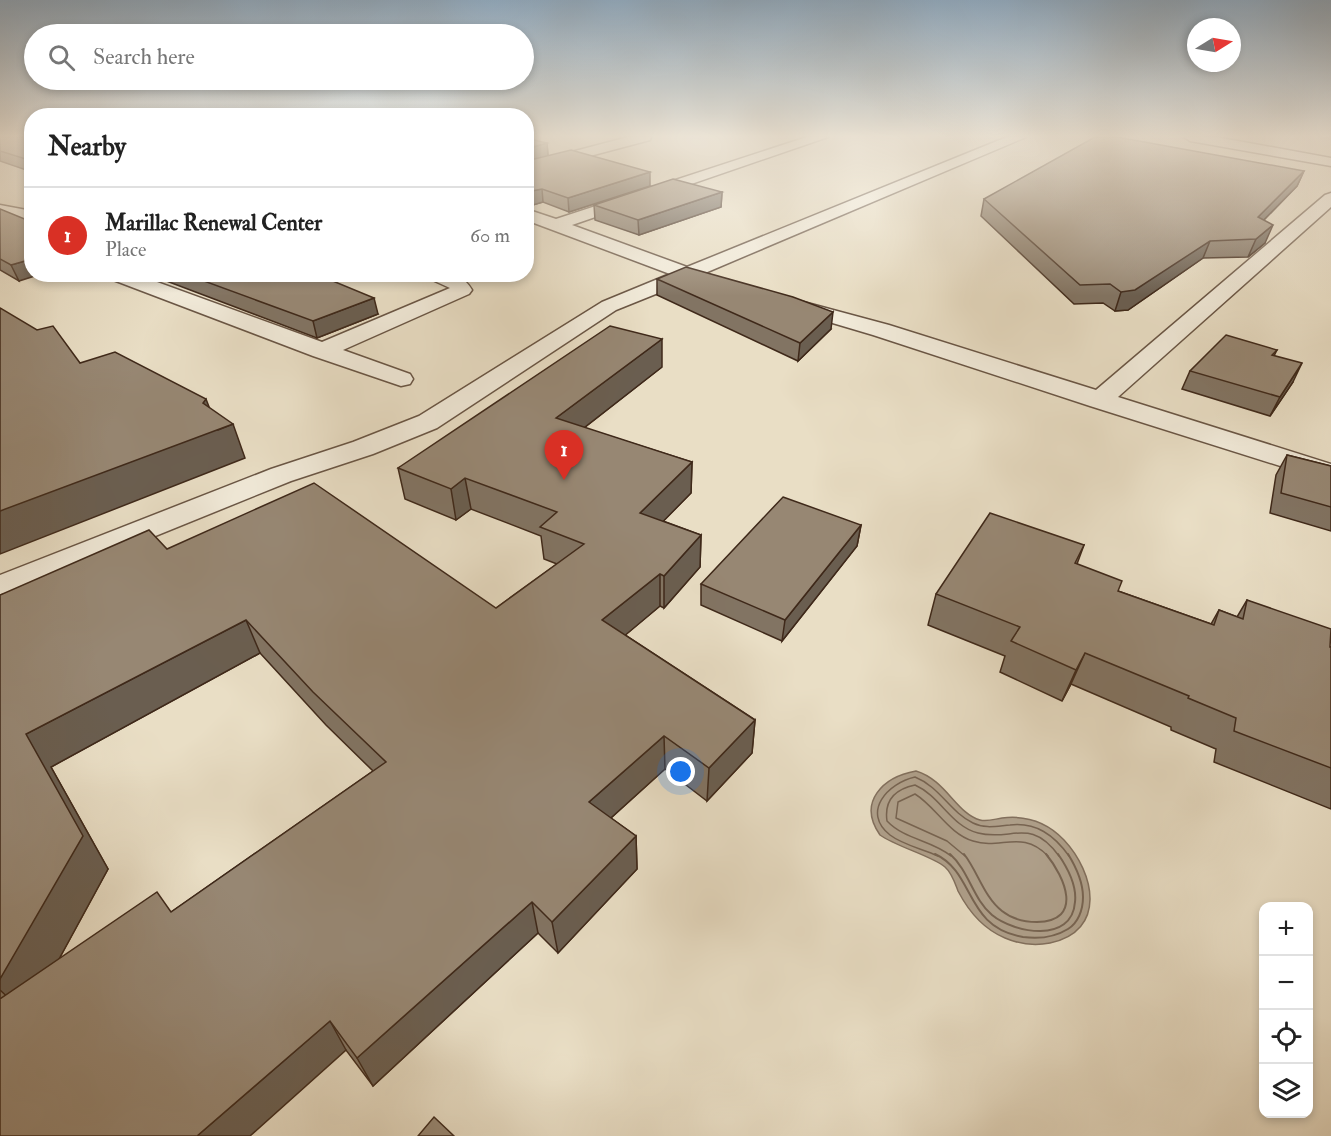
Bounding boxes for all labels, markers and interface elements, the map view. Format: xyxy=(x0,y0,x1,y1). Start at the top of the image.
north arrow xyxy=(1187,18,1241,72)
search box xyxy=(24,24,534,90)
icon: search xyxy=(45,41,78,74)
text: Search here xyxy=(93,43,195,71)
text: Nearby xyxy=(48,131,126,163)
text: Marillac Renewal Center xyxy=(105,209,322,237)
text: 1 xyxy=(64,223,71,248)
text: 60 m xyxy=(470,223,510,248)
text: Place xyxy=(105,237,146,262)
pin: 1 xyxy=(544,430,584,480)
your location xyxy=(666,757,695,786)
map controls xyxy=(1259,902,1313,1118)
button: + xyxy=(1259,902,1313,956)
button: − xyxy=(1259,956,1313,1010)
button: locate xyxy=(1259,1010,1313,1064)
button: layers xyxy=(1259,1064,1313,1118)

